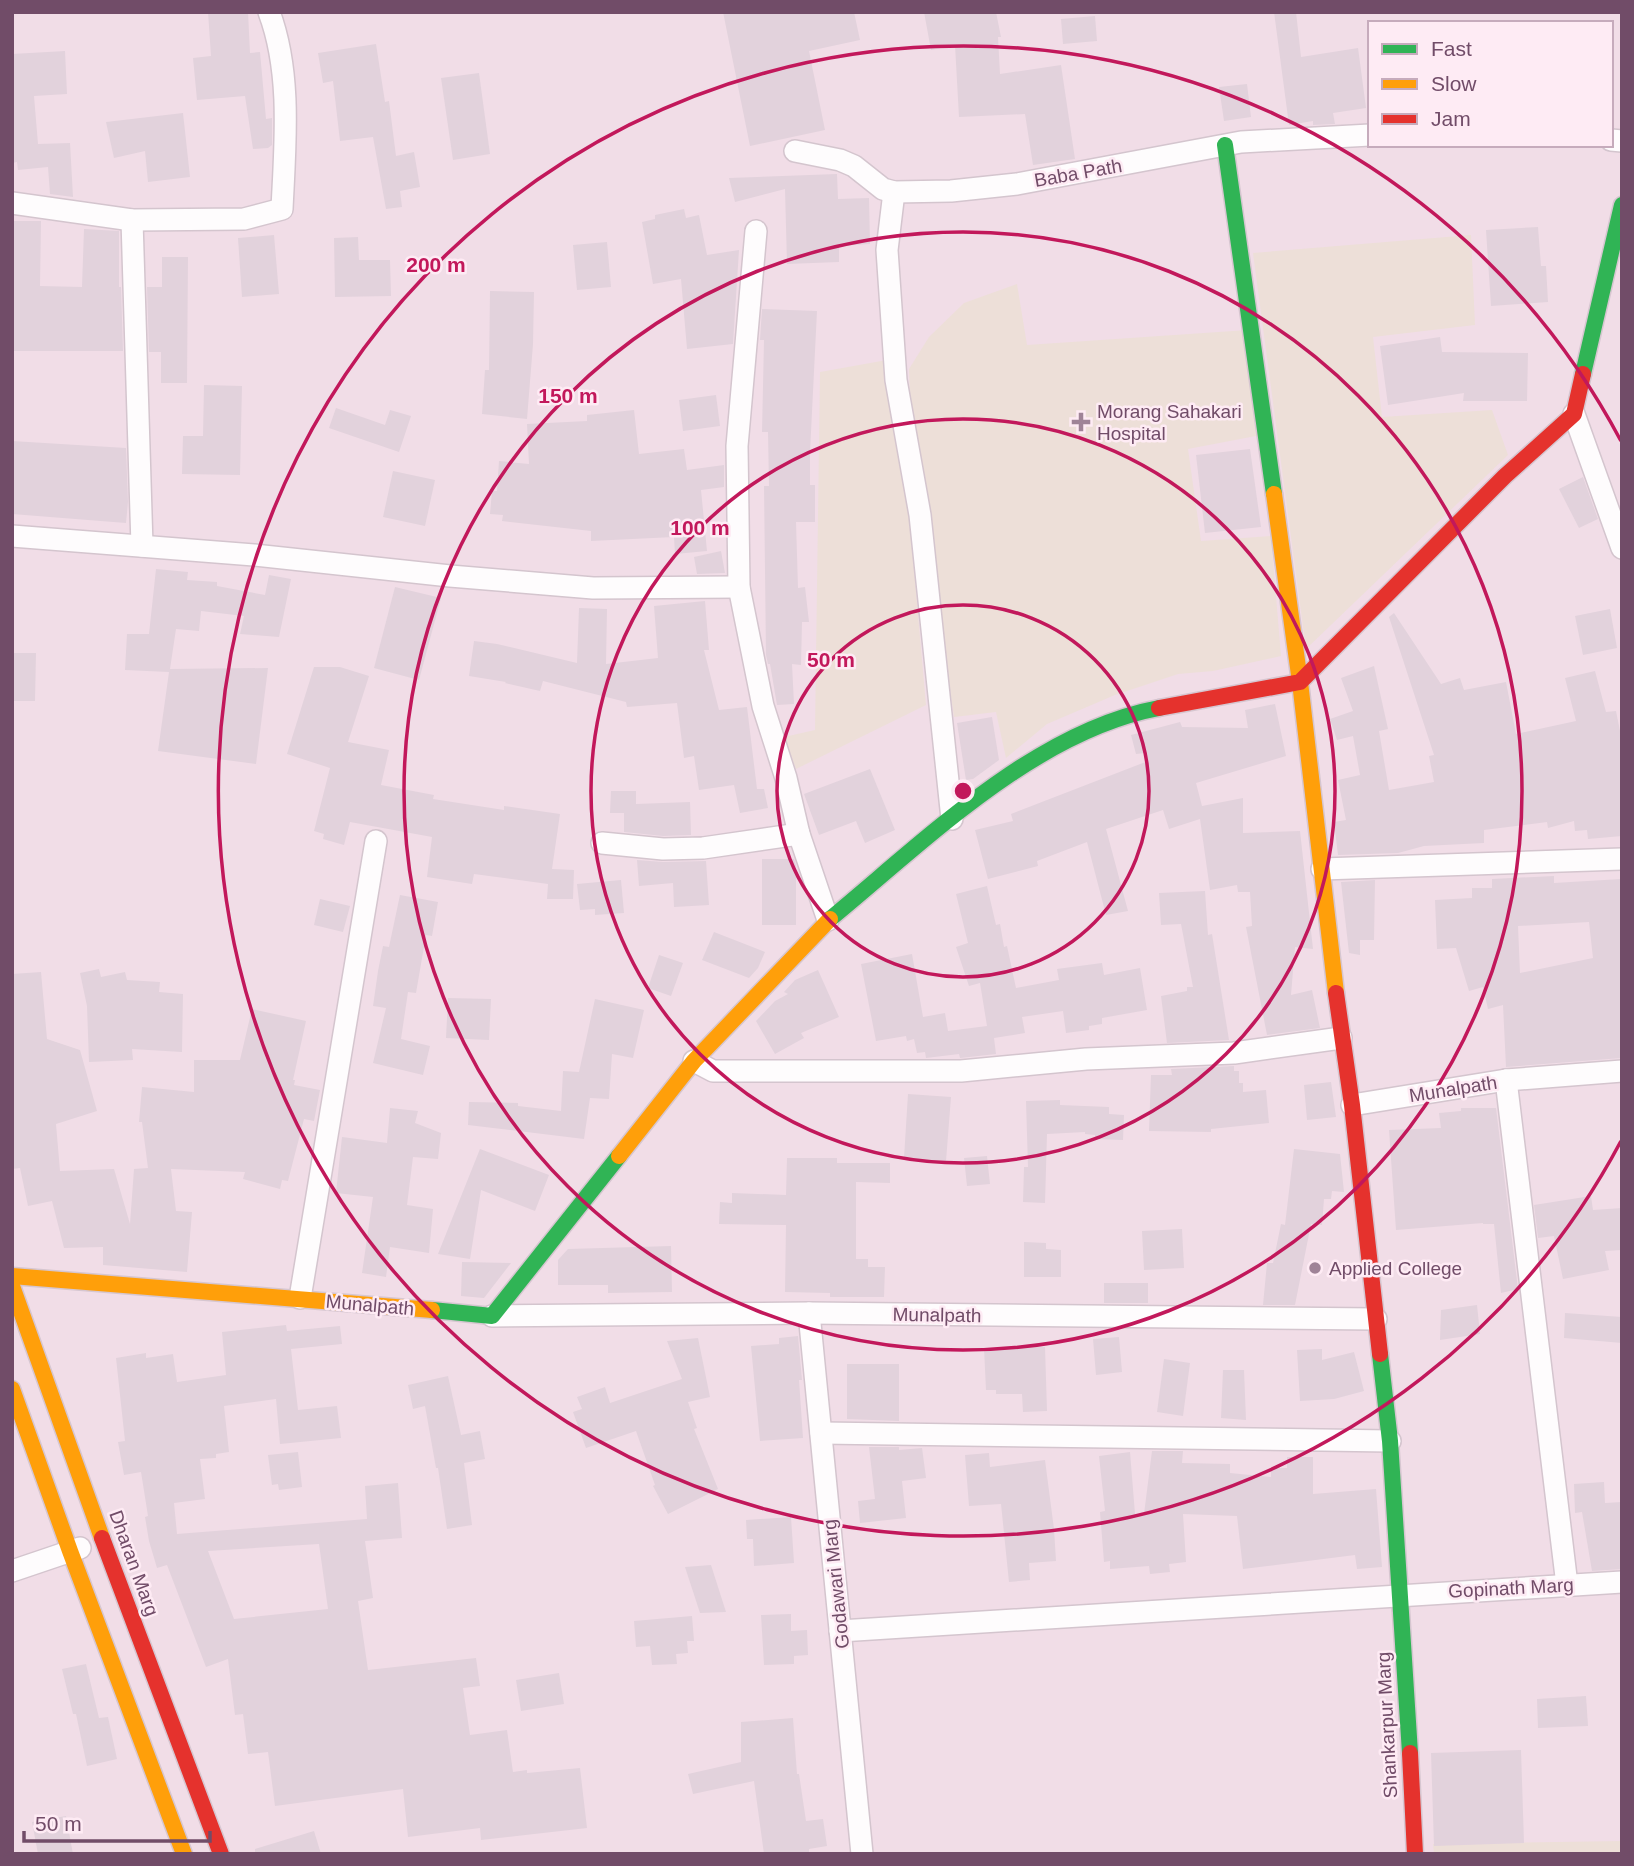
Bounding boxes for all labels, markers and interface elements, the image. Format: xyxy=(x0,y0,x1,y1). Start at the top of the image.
legend xyxy=(1368,21,1613,147)
text: Fast xyxy=(1431,37,1472,60)
text: Slow xyxy=(1431,72,1477,95)
text: Jam xyxy=(1431,107,1471,130)
street label: Baba Path xyxy=(1032,155,1124,191)
text: 200 m xyxy=(406,253,466,276)
text: 150 m xyxy=(538,384,598,407)
place label: Morang Sahakari Hospital xyxy=(1097,401,1242,444)
marker: Morang Sahakari Hospital xyxy=(1071,412,1091,432)
text: 100 m xyxy=(670,516,730,539)
text: 50 m xyxy=(807,648,855,671)
centre of rings xyxy=(951,779,975,803)
street label: Munalpath xyxy=(1408,1072,1498,1106)
place label: Applied College xyxy=(1329,1258,1462,1279)
marker: Applied College xyxy=(1307,1260,1323,1276)
street label: Munalpath xyxy=(325,1291,415,1319)
street label: Munalpath xyxy=(892,1304,982,1326)
street label: Dharan Marg xyxy=(105,1507,163,1619)
street label: Godawari Marg xyxy=(819,1518,853,1650)
street label: Gopinath Marg xyxy=(1448,1574,1574,1602)
street label: Shankarpur Marg xyxy=(1373,1651,1401,1799)
scale bar xyxy=(24,1800,210,1844)
text: 50 m xyxy=(35,1812,82,1835)

